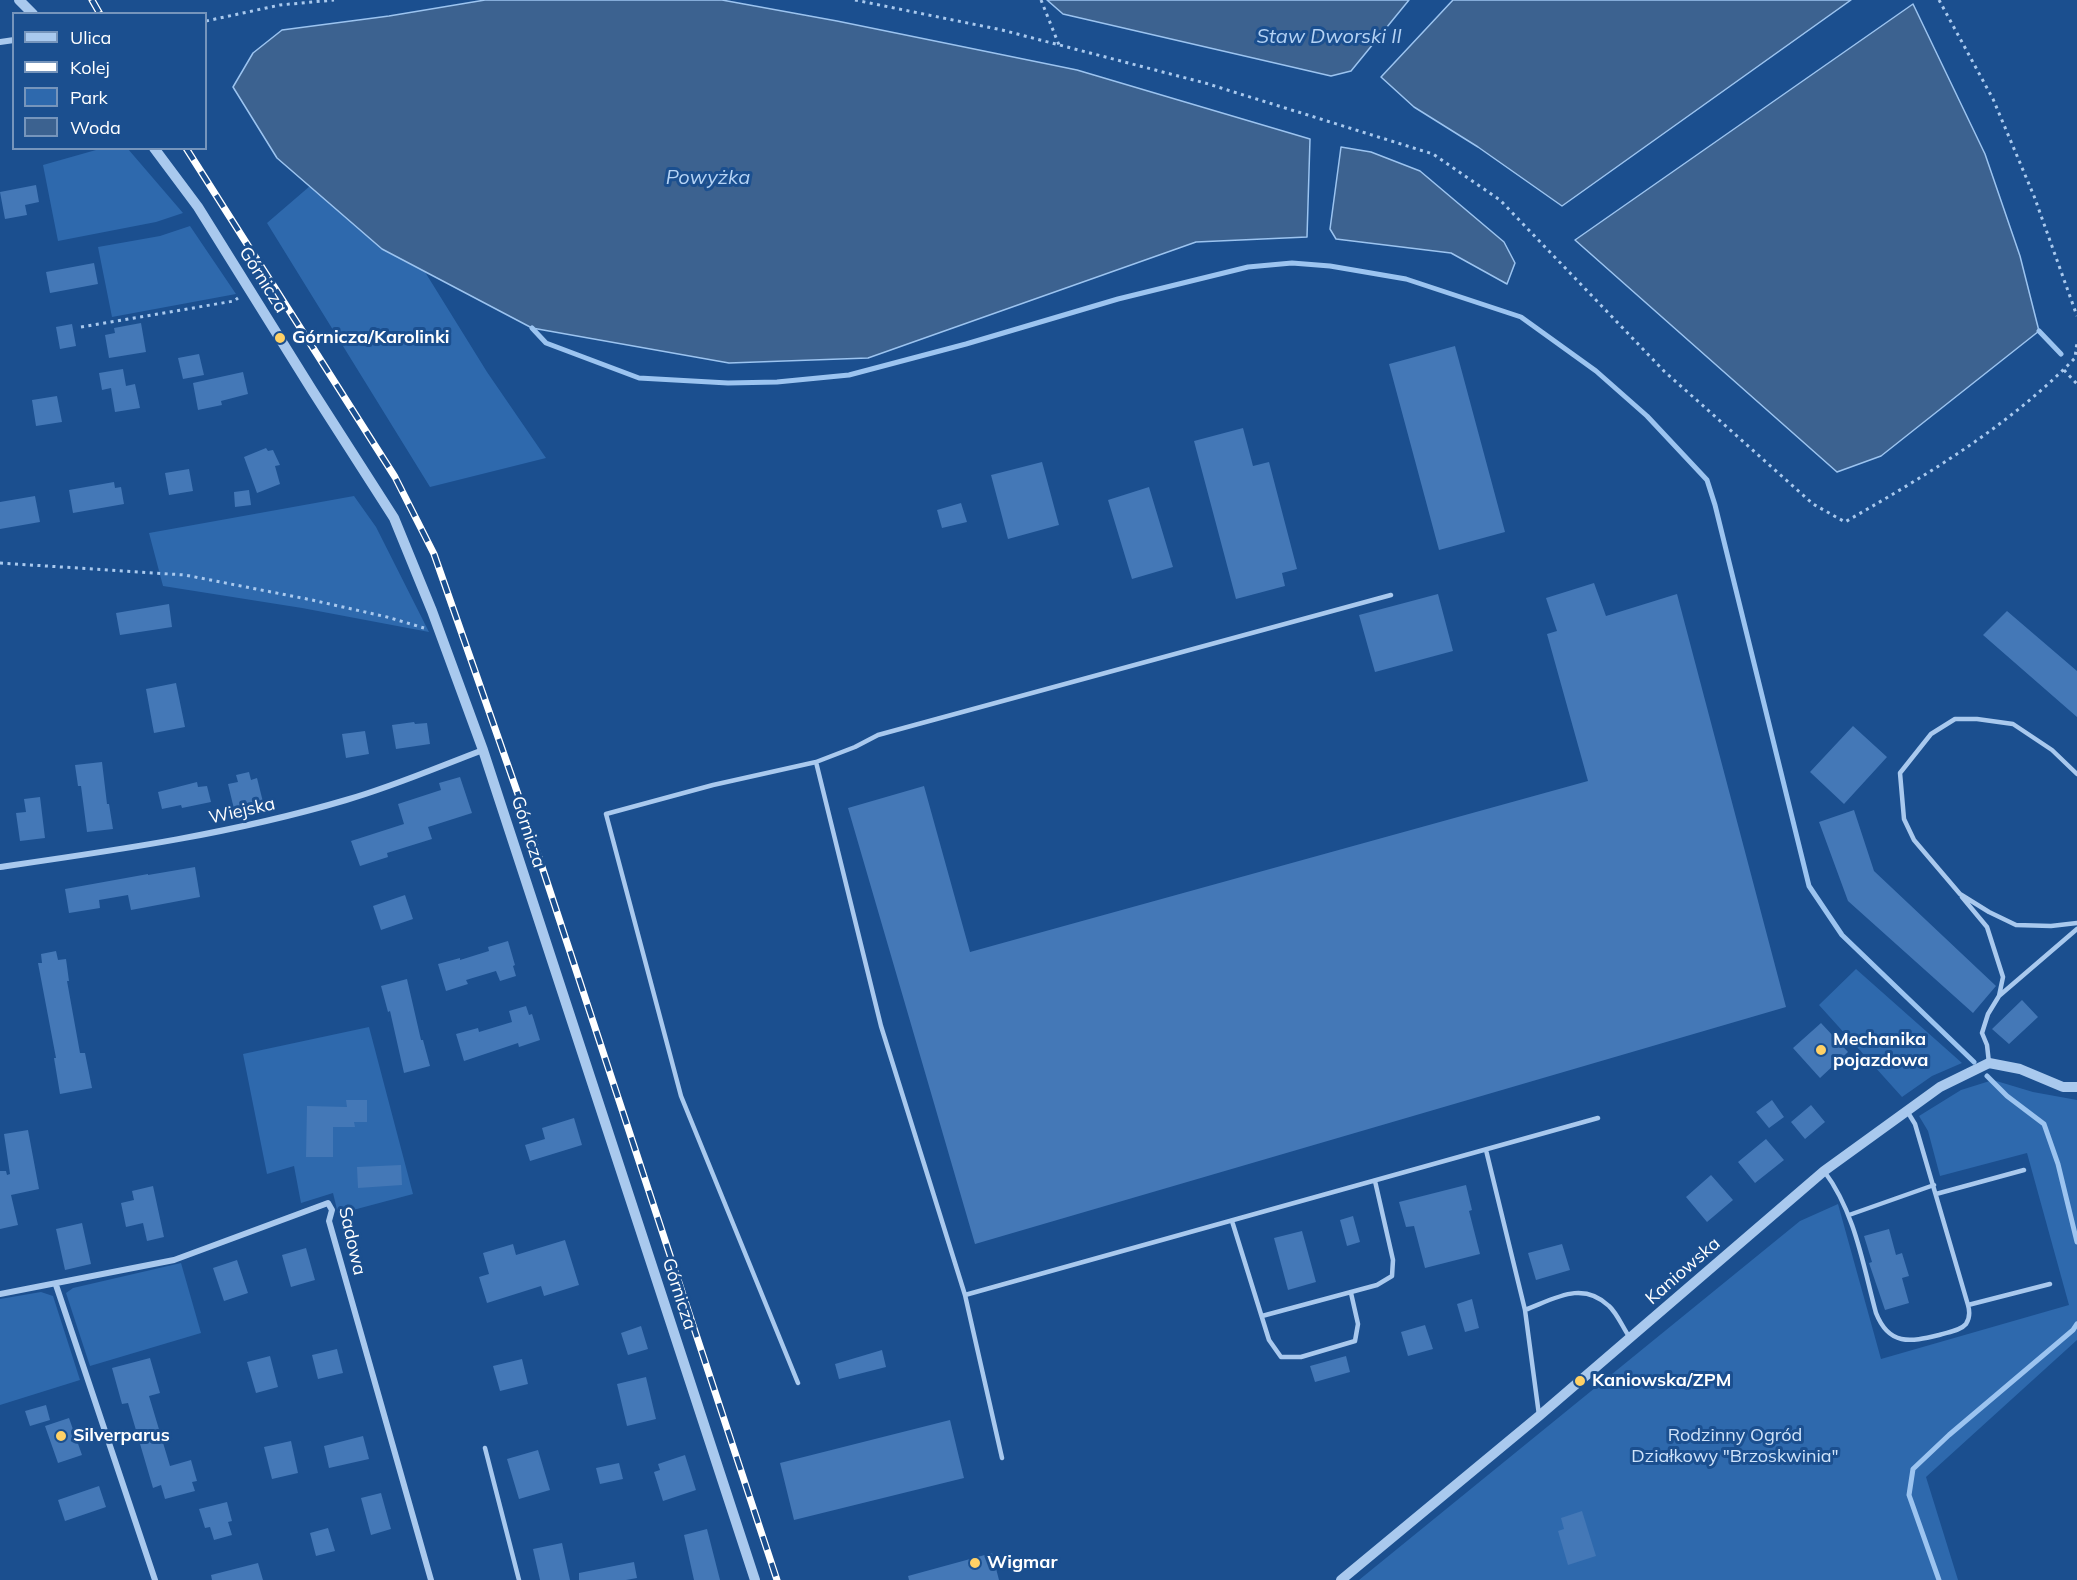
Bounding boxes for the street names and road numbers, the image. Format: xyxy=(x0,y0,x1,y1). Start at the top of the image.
street label: Górnicza xyxy=(234,243,292,317)
street label: Wiejska xyxy=(207,793,277,829)
street label: Górnicza xyxy=(506,794,550,870)
street label: Sadowa xyxy=(334,1205,370,1277)
street label: Kaniowska xyxy=(1641,1233,1725,1309)
street label: Górnicza xyxy=(657,1256,701,1332)

